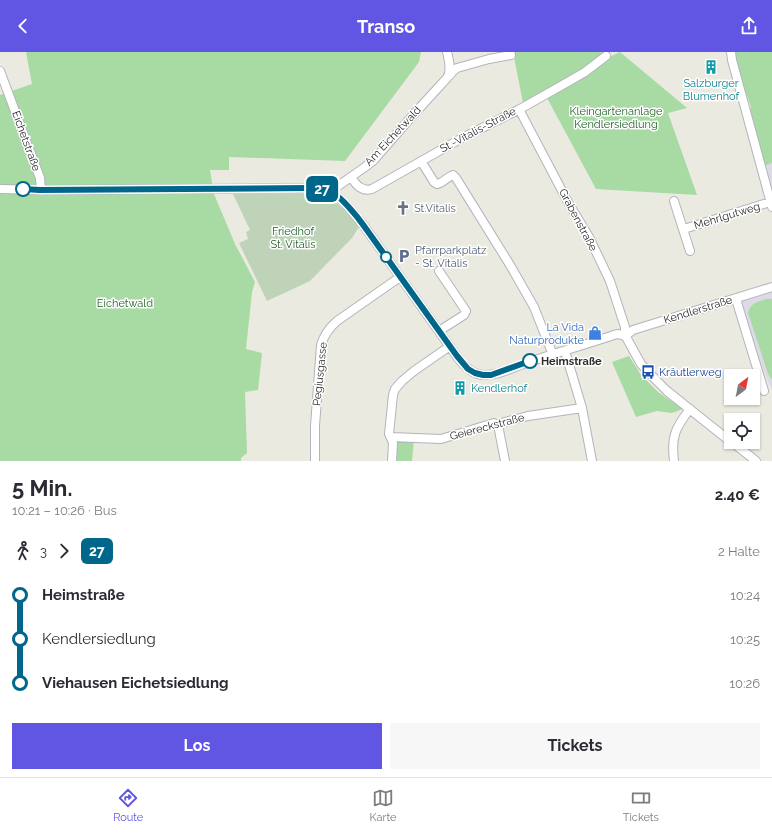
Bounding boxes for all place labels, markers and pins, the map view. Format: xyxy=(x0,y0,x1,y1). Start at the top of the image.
building icon: Salzburger Blumenhof xyxy=(703,59,719,75)
place label: Salzburger Blumenhof xyxy=(683,77,740,103)
unlabelled marker xyxy=(15,181,31,197)
church icon: St.Vitalis xyxy=(395,200,411,216)
place label: St.Vitalis xyxy=(414,202,456,215)
place label: Pfarrparkplatz - St. Vitalis xyxy=(415,244,487,270)
parking icon: Pfarrparkplatz - St. Vitalis xyxy=(396,248,412,264)
unlabelled marker xyxy=(380,251,392,263)
place label: La Vida Naturprodukte xyxy=(509,321,585,347)
shop icon: La Vida Naturprodukte xyxy=(587,325,603,341)
marker: Heimstraße xyxy=(522,353,538,369)
place label: Heimstraße xyxy=(541,355,602,368)
bus stop icon: Kräutlerweg xyxy=(640,364,656,380)
place label: Kräutlerweg xyxy=(659,366,721,379)
building icon: Kendlerhof xyxy=(452,380,468,396)
place label: Kendlerhof xyxy=(471,382,528,395)

